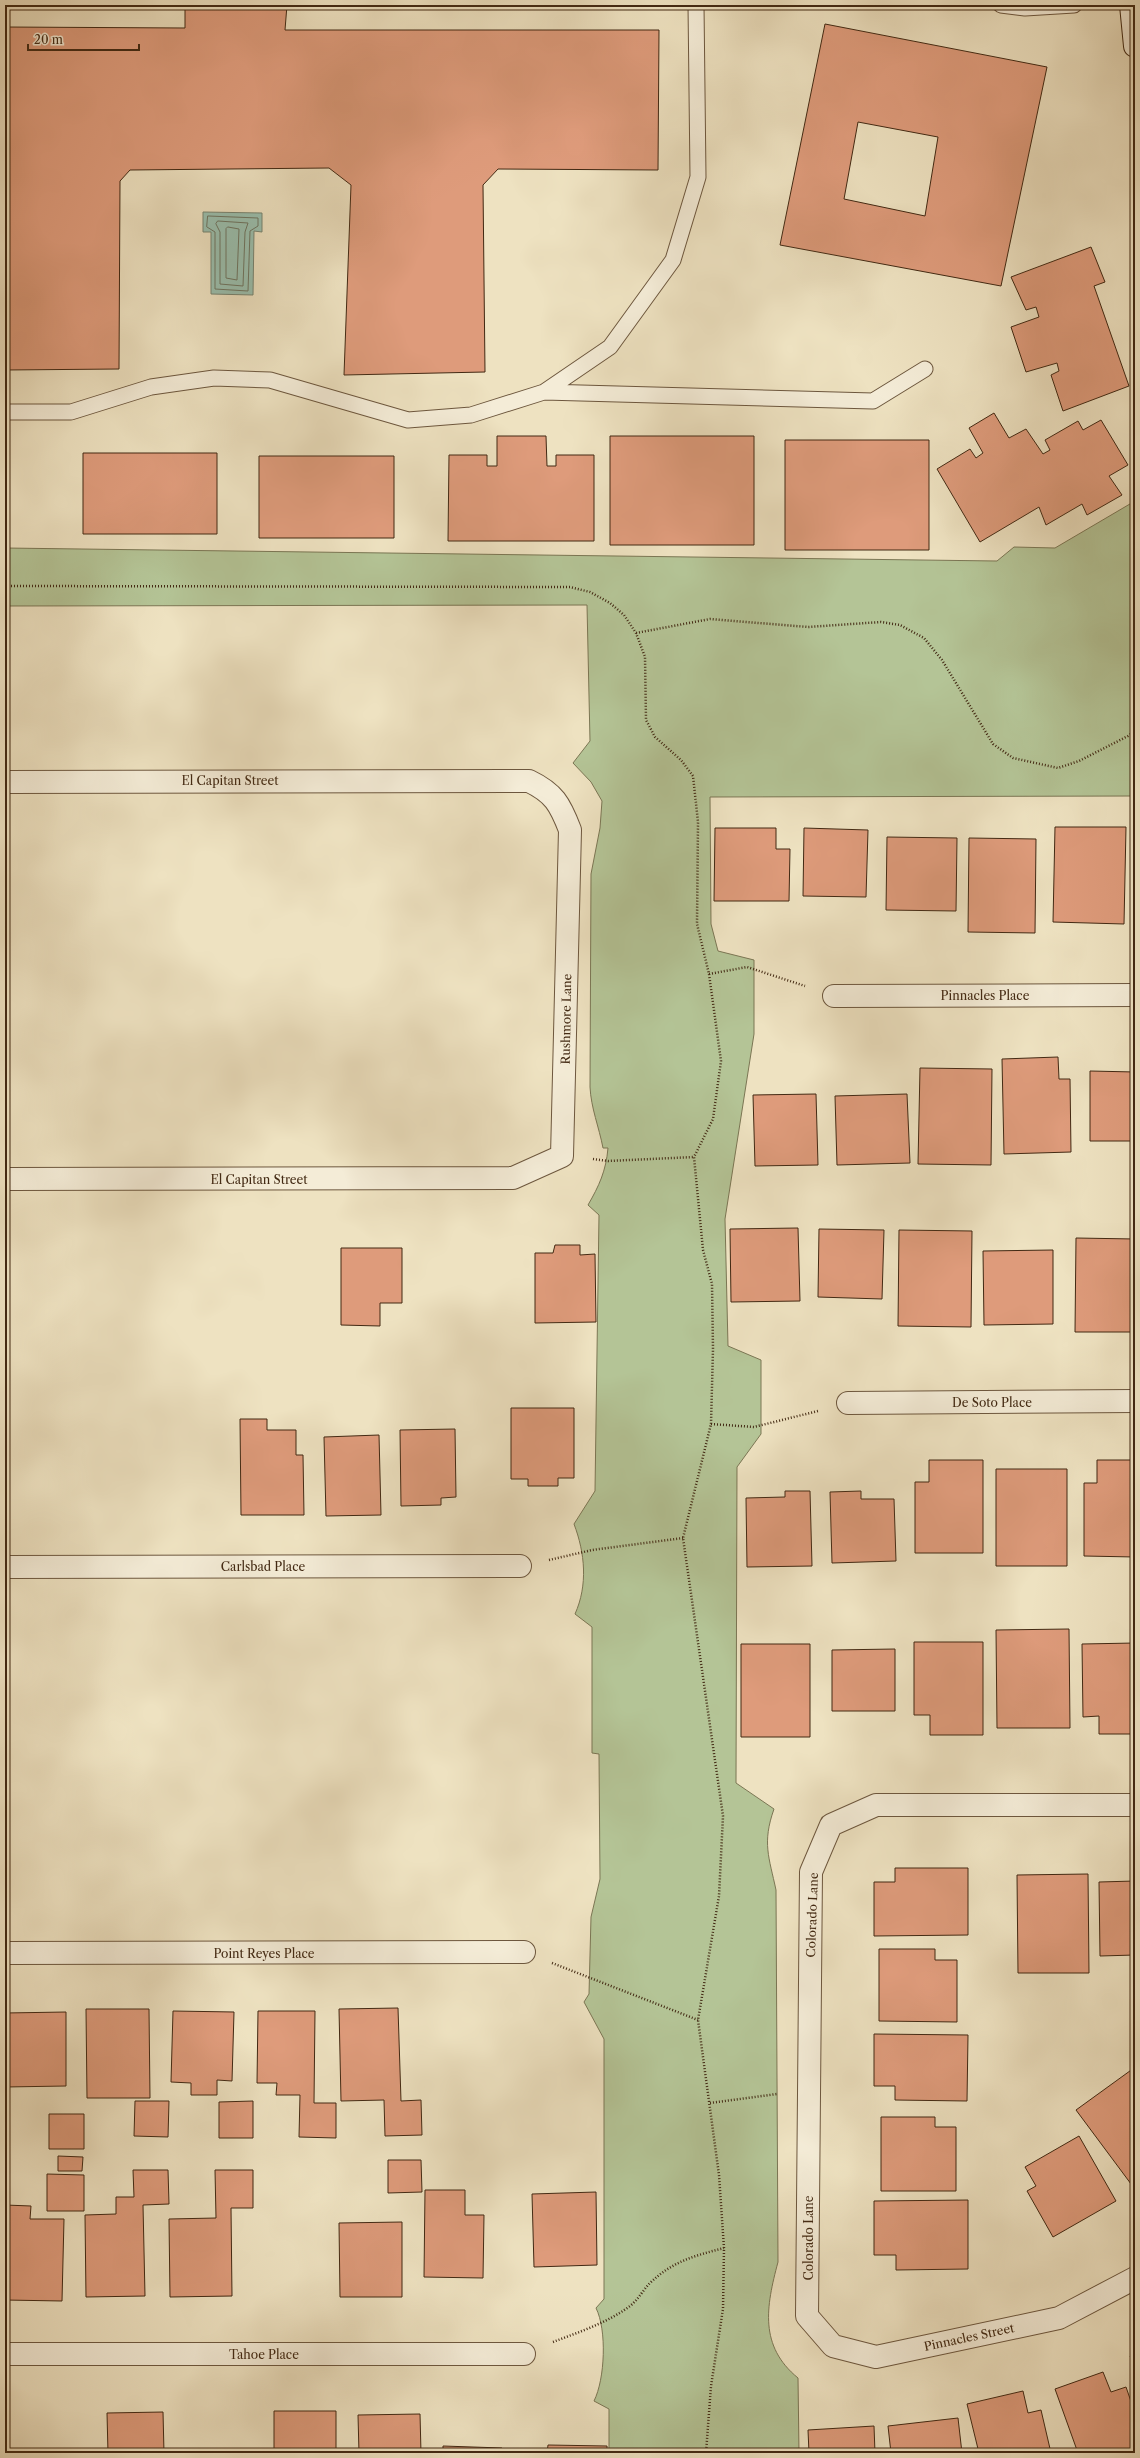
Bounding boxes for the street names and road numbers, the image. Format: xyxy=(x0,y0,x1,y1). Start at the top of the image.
street label: El Capitan Street xyxy=(182,773,279,788)
street label: Rushmore Lane xyxy=(558,973,574,1064)
street label: Pinnacles Place xyxy=(941,988,1030,1003)
street label: El Capitan Street xyxy=(211,1172,308,1187)
street label: De Soto Place xyxy=(952,1395,1032,1410)
street label: Carlsbad Place xyxy=(221,1559,305,1574)
street label: Colorado Lane xyxy=(803,1872,821,1958)
street label: Point Reyes Place xyxy=(213,1946,315,1961)
street label: Colorado Lane xyxy=(801,2195,816,2281)
street label: Pinnacles Street xyxy=(922,2320,1016,2354)
street label: Tahoe Place xyxy=(229,2347,299,2362)

